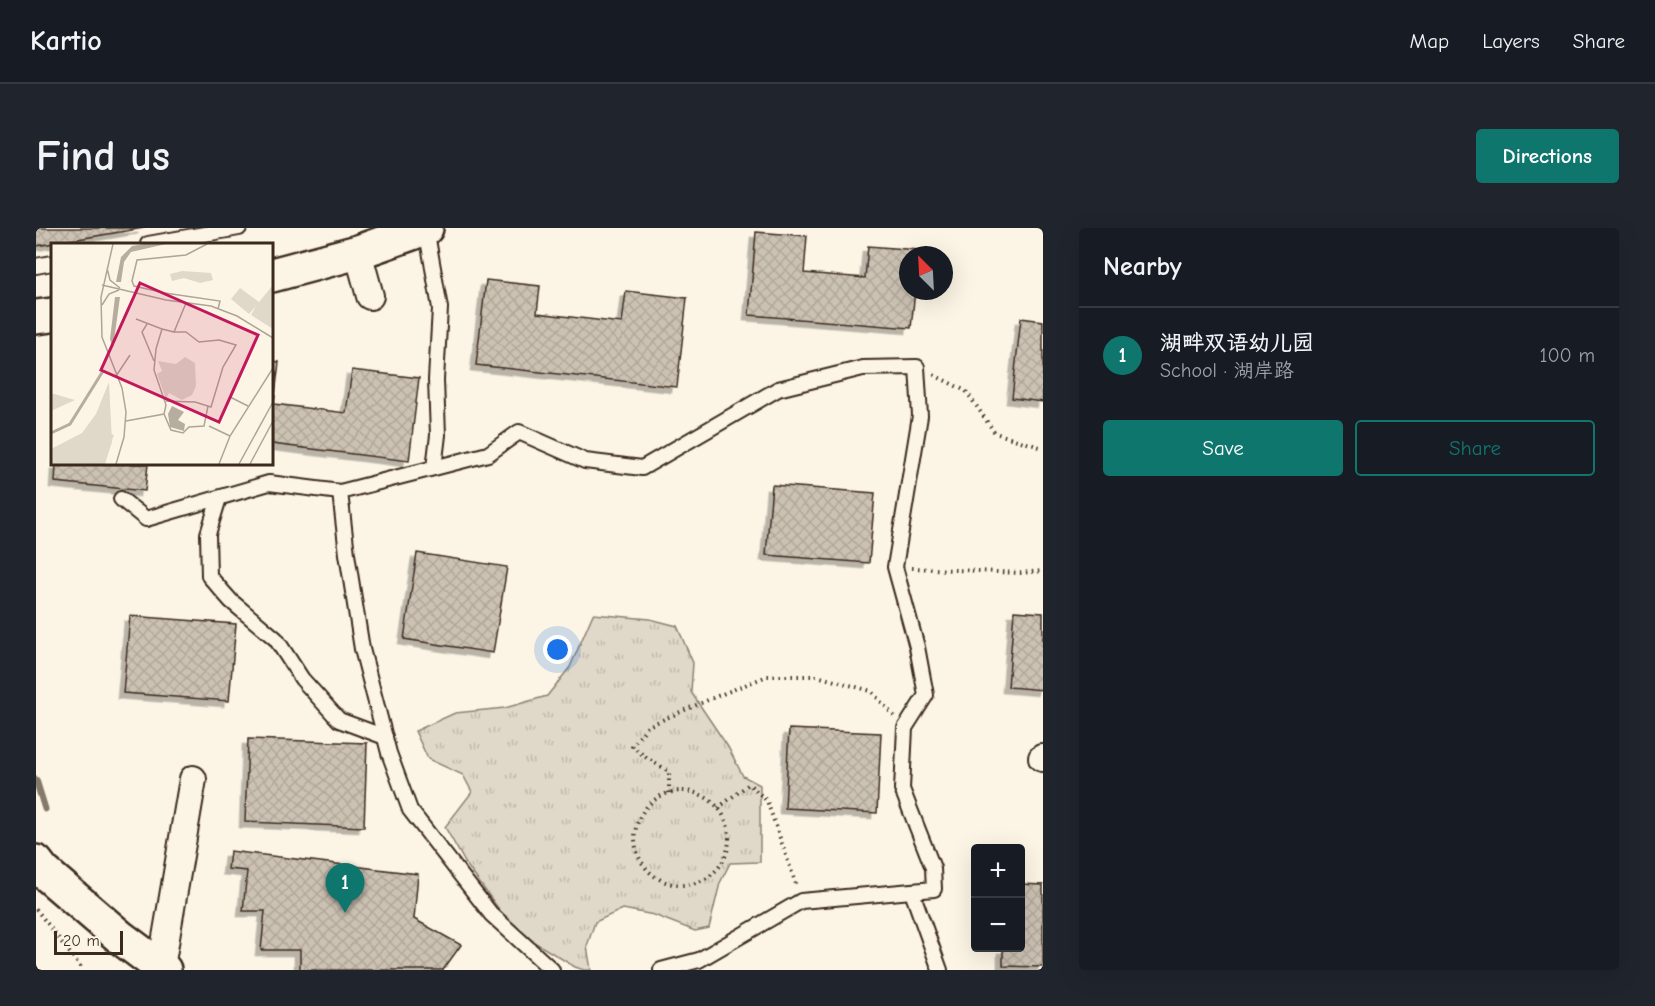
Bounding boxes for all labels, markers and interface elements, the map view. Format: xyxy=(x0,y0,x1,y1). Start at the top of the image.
text: Kartio xyxy=(30,25,102,57)
text: Map xyxy=(1410,29,1449,53)
text: Layers xyxy=(1482,29,1540,53)
text: Share xyxy=(1573,29,1625,53)
button: Directions xyxy=(1476,129,1619,183)
text: Find us xyxy=(36,132,170,181)
inset map xyxy=(51,243,273,465)
north arrow xyxy=(899,246,953,300)
text: Nearby xyxy=(1103,252,1182,282)
text: 湖畔双语幼儿园 xyxy=(1160,330,1314,356)
text: 1 xyxy=(1119,344,1126,367)
text: 100 m xyxy=(1540,344,1595,367)
text: School · 湖岸路 xyxy=(1160,359,1294,382)
button: Save xyxy=(1103,420,1343,476)
button: Share xyxy=(1355,420,1595,476)
your location xyxy=(543,635,572,664)
map controls xyxy=(971,844,1025,952)
button: + xyxy=(971,844,1025,898)
pin: 1 xyxy=(326,864,364,913)
button: − xyxy=(971,898,1025,952)
scale bar xyxy=(54,928,123,956)
text: 20 m xyxy=(63,932,100,950)

